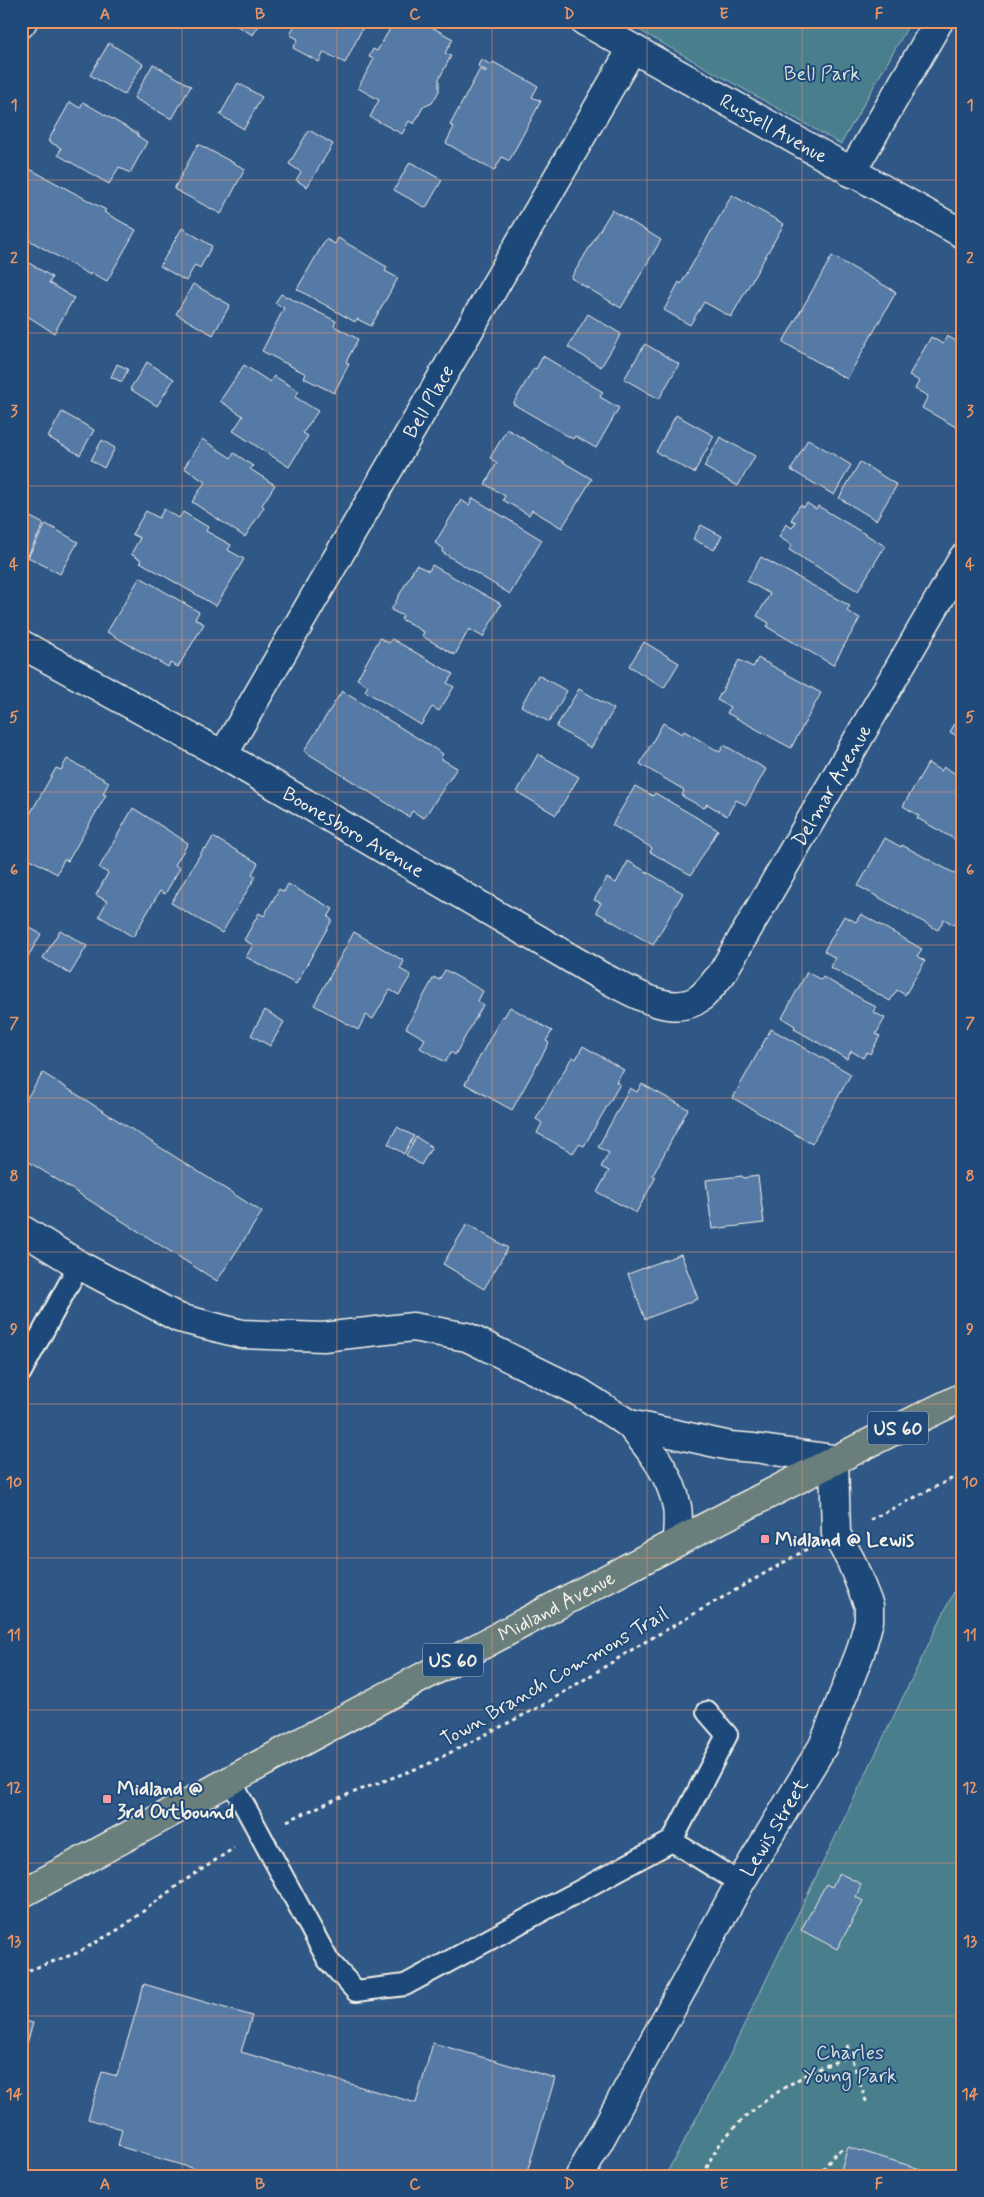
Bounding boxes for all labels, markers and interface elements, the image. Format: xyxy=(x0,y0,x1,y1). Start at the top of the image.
text: A xyxy=(100,4,110,25)
text: B xyxy=(255,4,265,25)
text: C xyxy=(409,4,421,25)
text: D xyxy=(563,4,575,25)
text: E xyxy=(719,4,729,25)
text: F xyxy=(875,4,884,25)
park label: Bell Park xyxy=(784,61,860,88)
street label: Russell Avenue xyxy=(714,88,832,170)
text: 1 xyxy=(10,95,18,116)
text: 1 xyxy=(966,95,974,116)
text: 2 xyxy=(10,248,18,269)
text: 2 xyxy=(966,248,974,269)
street label: Bell Place xyxy=(397,360,461,444)
text: 3 xyxy=(10,401,18,422)
text: 3 xyxy=(966,401,974,422)
text: 4 xyxy=(9,554,19,575)
text: 4 xyxy=(965,554,975,575)
text: 5 xyxy=(9,707,19,728)
text: 5 xyxy=(965,707,975,728)
street label: Delmar Avenue xyxy=(786,720,879,852)
street label: Boonesboro Avenue xyxy=(277,781,429,885)
text: 6 xyxy=(10,860,18,881)
text: 6 xyxy=(966,860,974,881)
text: 7 xyxy=(9,1013,19,1034)
text: 7 xyxy=(965,1013,975,1034)
text: 8 xyxy=(9,1166,19,1187)
text: 8 xyxy=(965,1166,975,1187)
text: 9 xyxy=(10,1319,18,1340)
text: 9 xyxy=(966,1319,974,1340)
road number: US 60 xyxy=(868,1412,928,1445)
text: 10 xyxy=(6,1472,22,1493)
text: 10 xyxy=(962,1472,978,1493)
place label: Midland @ Lewis xyxy=(775,1527,914,1554)
marker: Midland @ Lewis xyxy=(759,1533,771,1545)
street label: Midland Avenue xyxy=(494,1565,620,1649)
street label: Town Branch Commons Trail xyxy=(436,1601,674,1754)
text: 11 xyxy=(7,1625,21,1646)
text: 11 xyxy=(963,1625,977,1646)
road number: US 60 xyxy=(423,1644,483,1676)
street label: Lewis Street xyxy=(735,1774,815,1882)
place label: Midland @ 3rd Outbound xyxy=(117,1776,234,1826)
text: 12 xyxy=(6,1778,22,1799)
text: 12 xyxy=(962,1778,978,1799)
marker: Midland @ 3rd Outbound xyxy=(101,1793,113,1805)
text: 13 xyxy=(7,1931,21,1952)
text: 13 xyxy=(963,1931,977,1952)
park label: Charles Young Park xyxy=(803,2040,897,2091)
text: 14 xyxy=(6,2084,23,2105)
text: 14 xyxy=(962,2084,979,2105)
text: A xyxy=(100,2174,110,2195)
text: B xyxy=(255,2174,265,2195)
text: C xyxy=(409,2174,421,2195)
text: D xyxy=(563,2174,575,2195)
text: E xyxy=(719,2174,729,2195)
text: F xyxy=(875,2174,884,2195)

